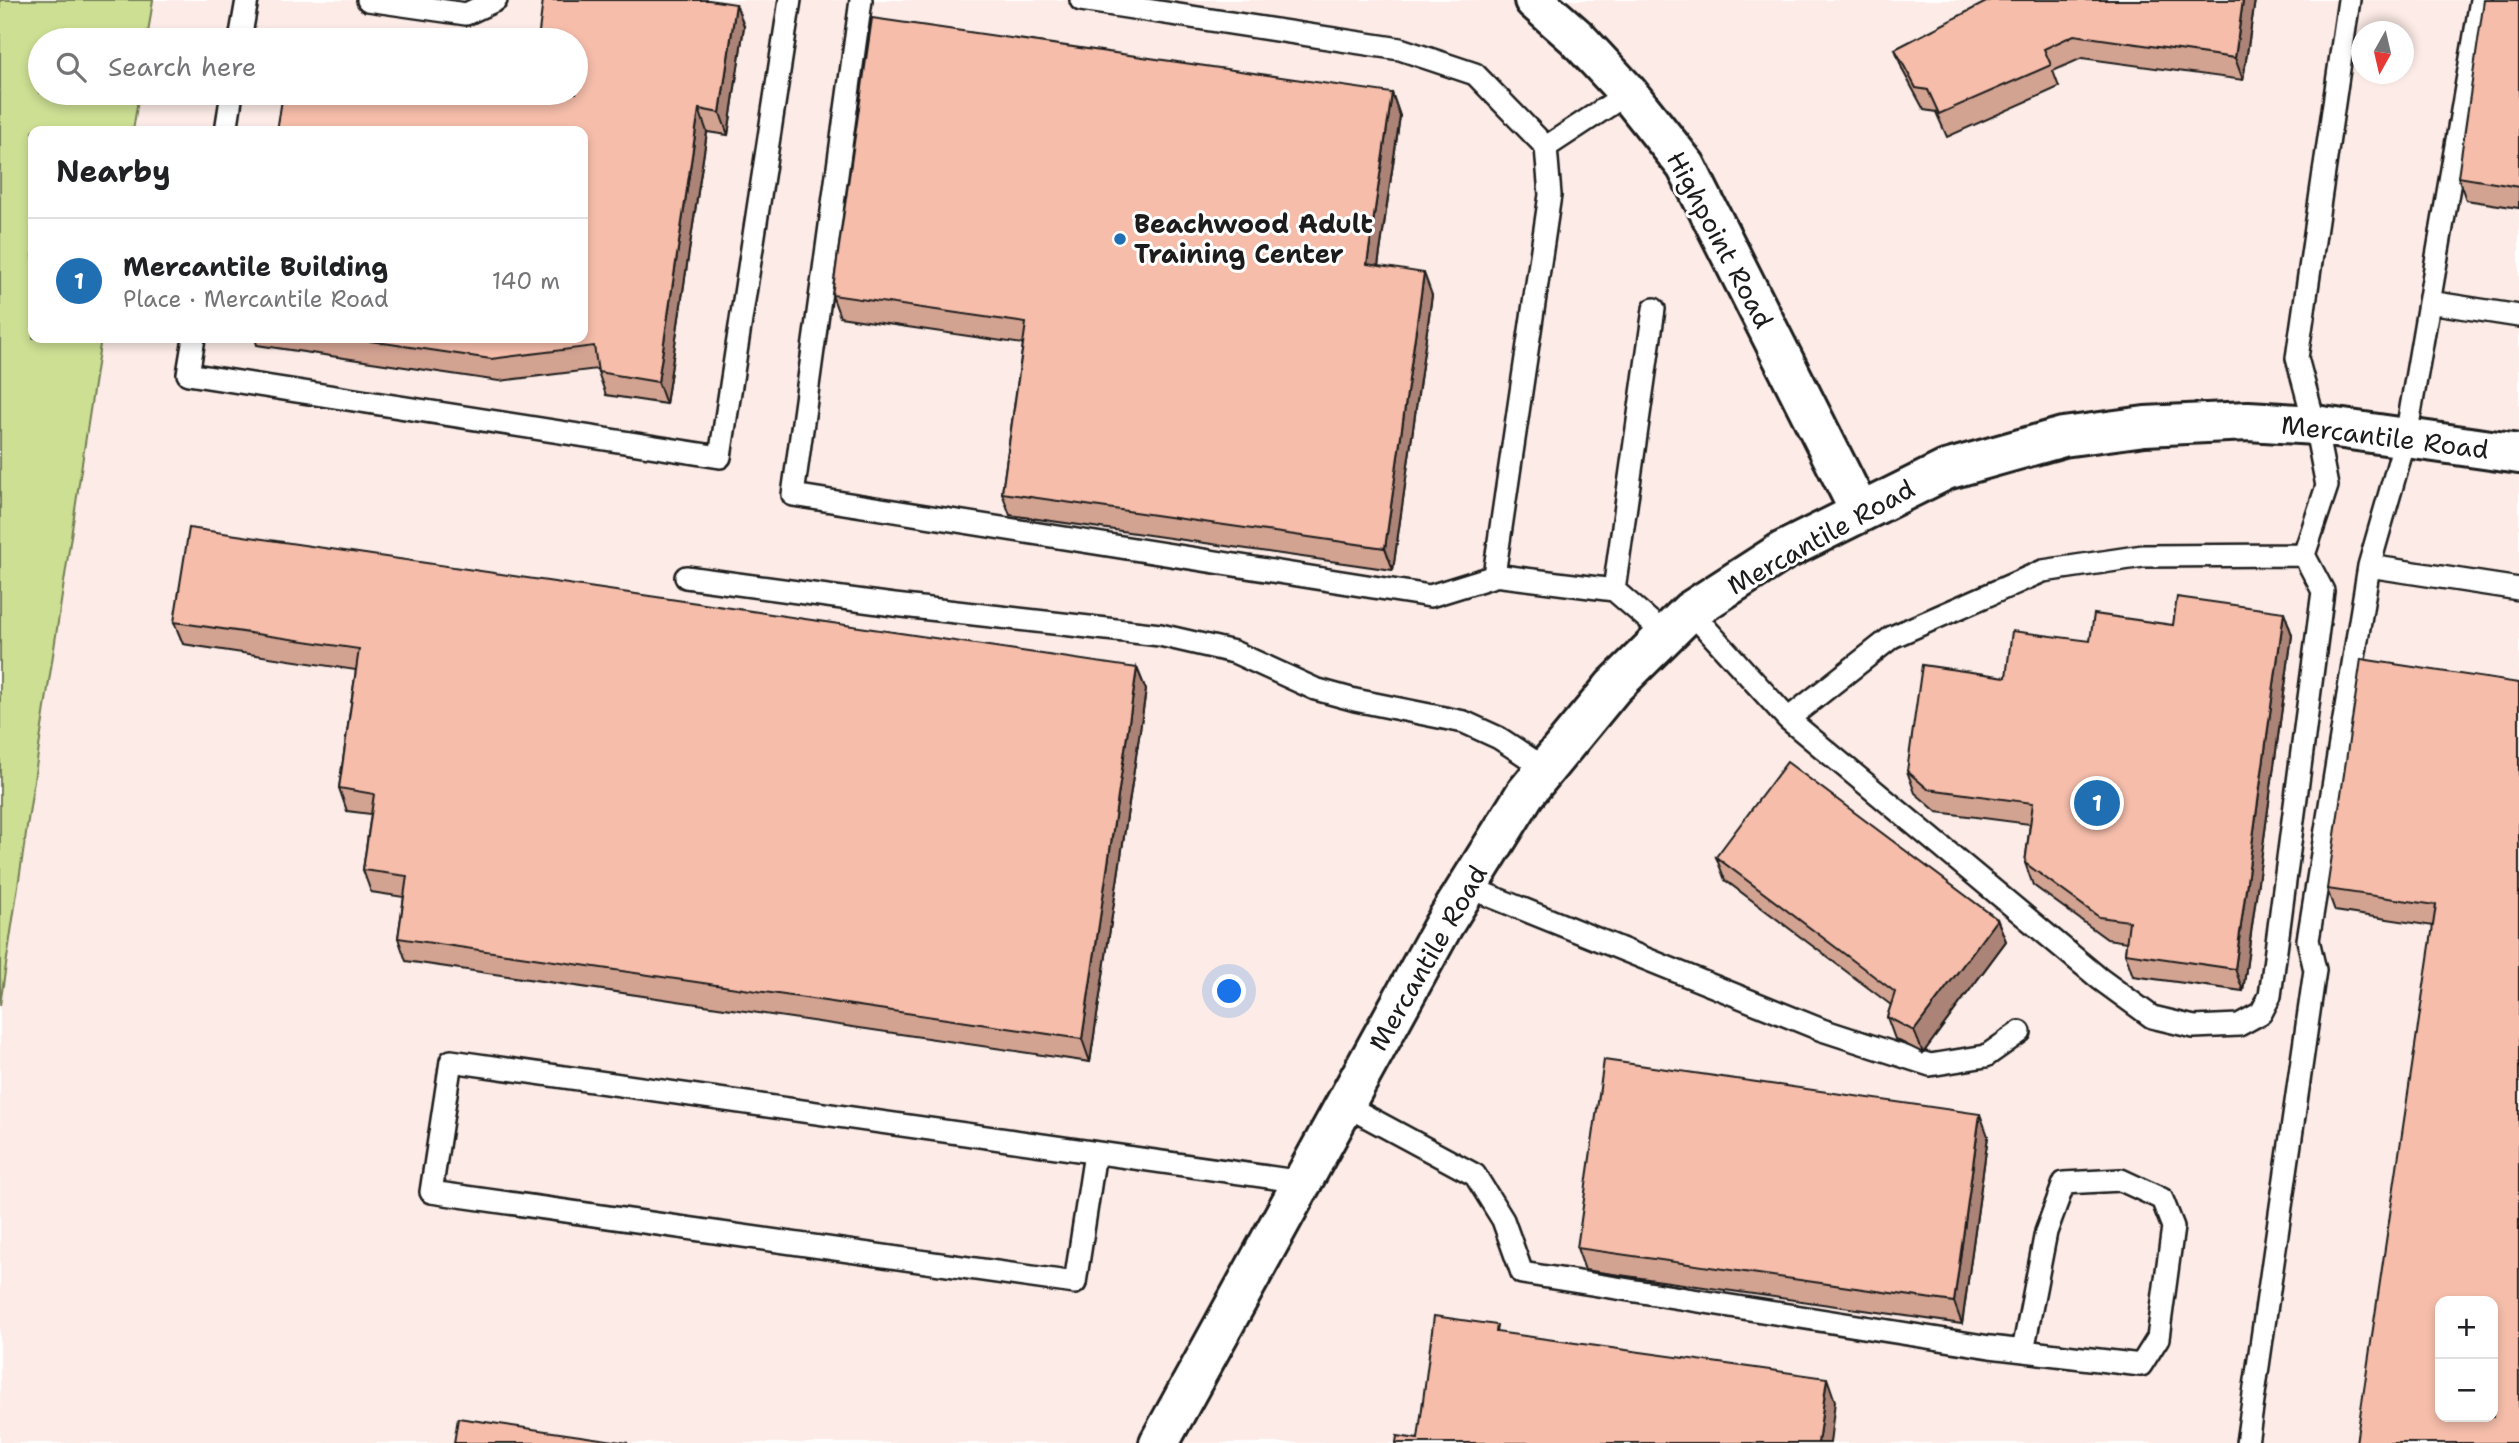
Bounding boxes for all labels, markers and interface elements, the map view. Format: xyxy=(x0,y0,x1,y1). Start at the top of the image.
north arrow xyxy=(2351,21,2414,84)
search box xyxy=(28,28,588,105)
icon: search xyxy=(52,48,90,86)
text: Search here xyxy=(108,49,257,84)
street label: Highpoint Road xyxy=(1659,145,1782,334)
text: Nearby xyxy=(56,151,171,192)
place label: Beachwood Adult Training Center xyxy=(1134,206,1373,271)
marker: Beachwood Adult Training Center xyxy=(1112,231,1128,247)
text: Mercantile Building xyxy=(123,249,388,284)
text: 1 xyxy=(74,266,84,296)
text: 140 m xyxy=(492,266,560,296)
text: Place · Mercantile Road xyxy=(123,284,388,314)
street label: Mercantile Road xyxy=(2279,406,2491,467)
street label: Mercantile Road xyxy=(1721,471,1921,602)
pin: 1 xyxy=(2074,777,2120,829)
street label: Mercantile Road xyxy=(1360,859,1495,1057)
your location xyxy=(1212,974,1246,1008)
map controls xyxy=(2435,1296,2498,1422)
button: + xyxy=(2435,1296,2498,1359)
button: − xyxy=(2435,1359,2498,1422)

